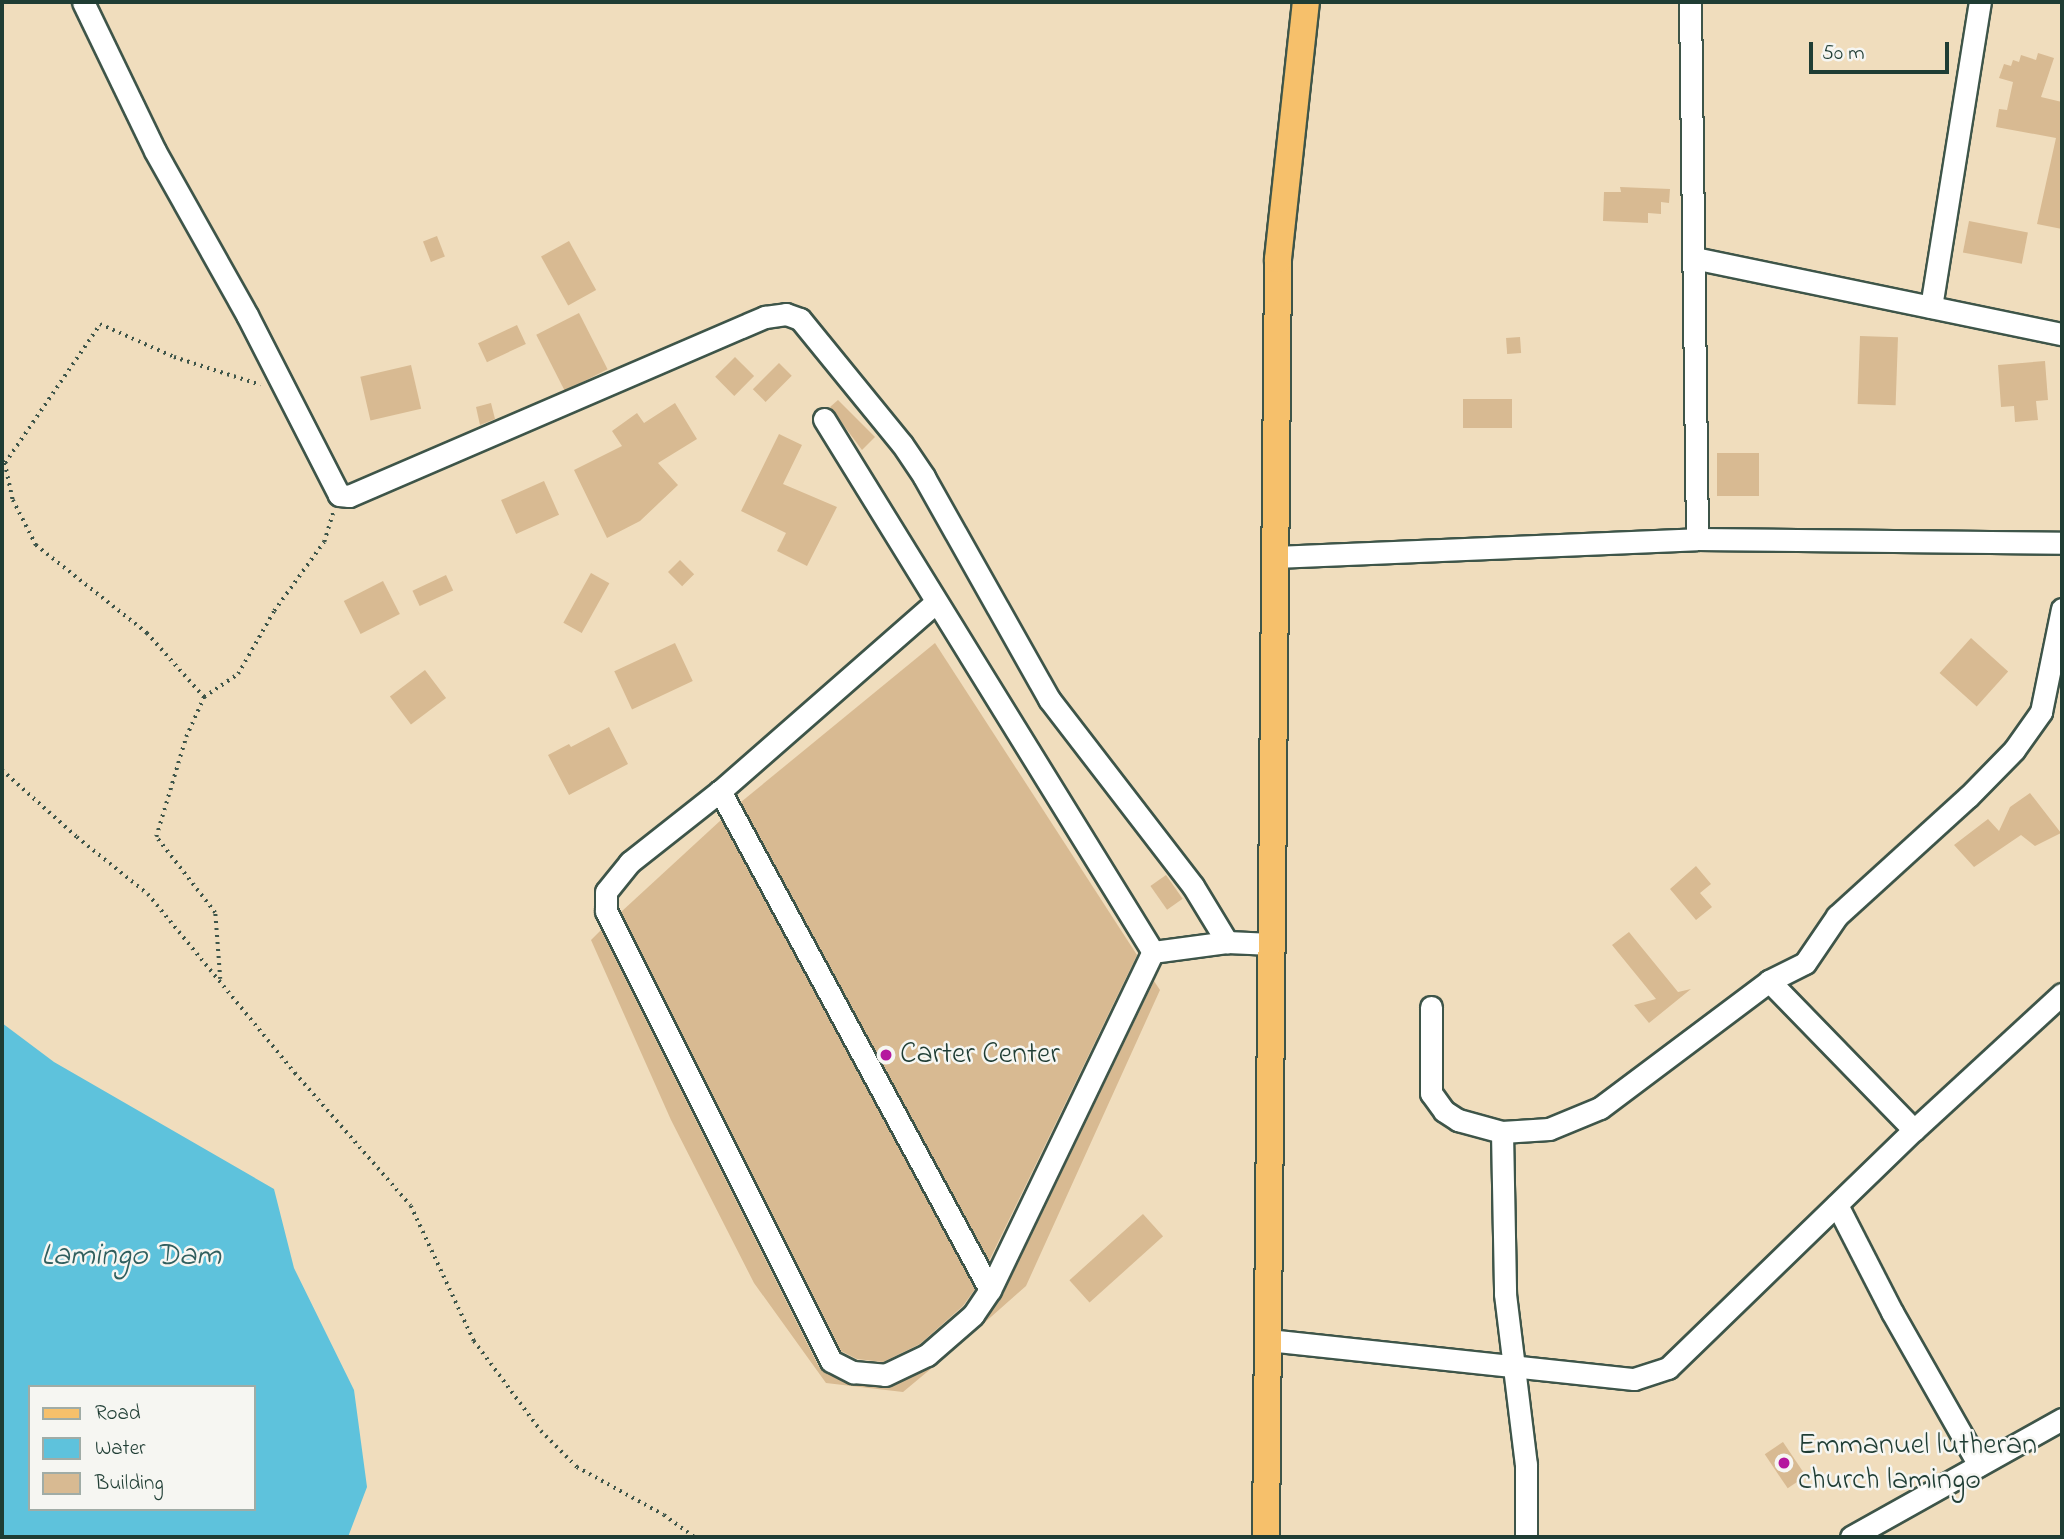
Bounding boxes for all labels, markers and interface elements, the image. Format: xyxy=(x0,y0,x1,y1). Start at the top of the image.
scale bar xyxy=(1812,28,1952,72)
text: 50 m xyxy=(1822,39,1865,69)
place label: Carter Center xyxy=(900,1037,1060,1073)
marker: Carter Center xyxy=(878,1047,894,1063)
water label: Lamingo Dam xyxy=(41,1238,221,1276)
legend xyxy=(28,1385,256,1511)
text: Road xyxy=(95,1399,141,1429)
place label: Emmanuel lutheran church lamingo xyxy=(1798,1428,2037,1498)
text: Water xyxy=(95,1434,146,1464)
marker: Emmanuel lutheran church lamingo xyxy=(1776,1455,1792,1471)
text: Building xyxy=(95,1469,164,1499)

